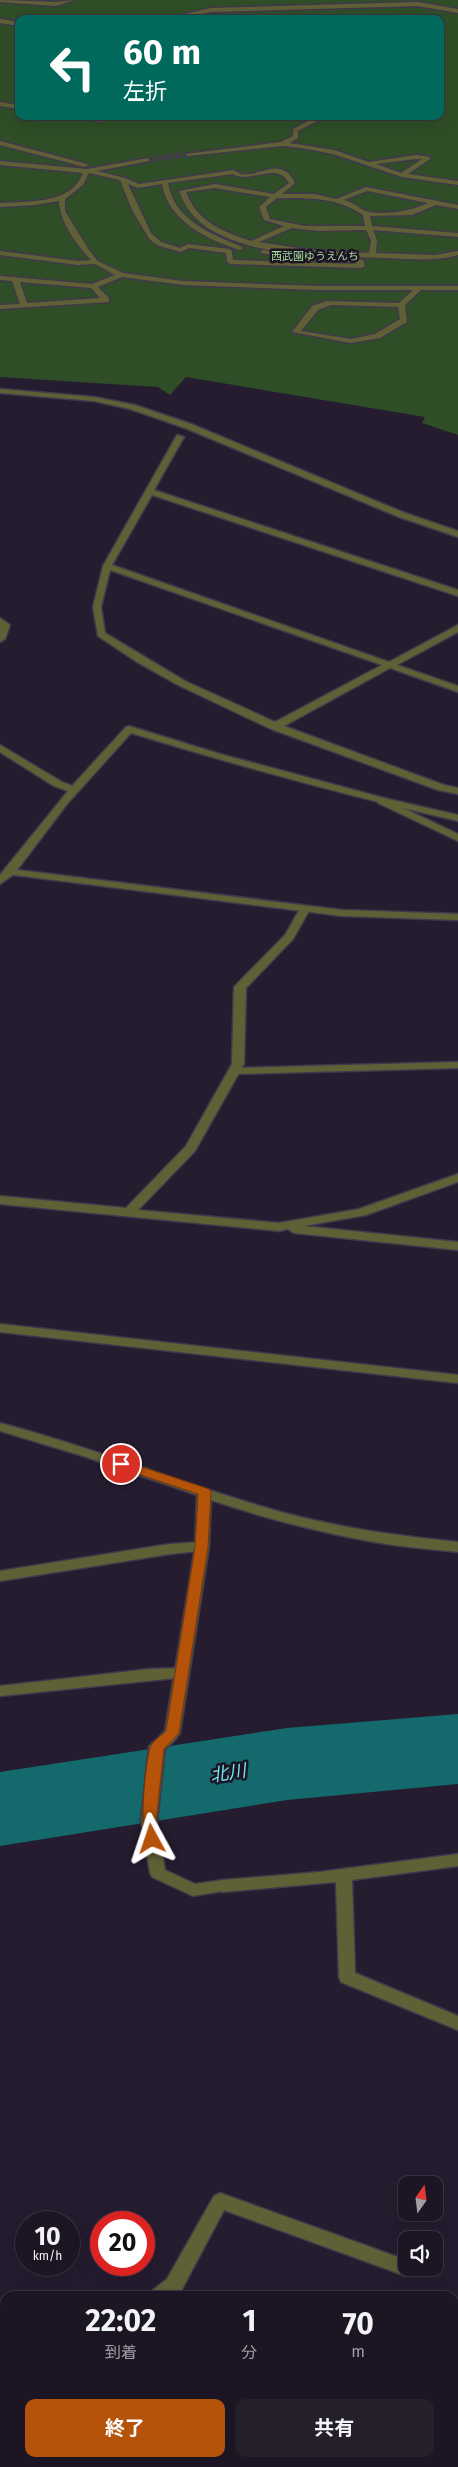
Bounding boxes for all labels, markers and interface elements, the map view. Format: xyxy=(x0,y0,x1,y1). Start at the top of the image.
text: 60 m xyxy=(123,31,201,73)
icon: left xyxy=(40,35,105,100)
text: 左折 xyxy=(123,78,167,105)
park label: 西武園ゆうえんち xyxy=(271,250,359,263)
pin xyxy=(100,1443,142,1485)
icon: arrive xyxy=(107,1450,135,1478)
water label: 北川 xyxy=(209,1759,249,1787)
position arrow xyxy=(125,1812,177,1864)
north arrow xyxy=(398,2176,442,2221)
map controls xyxy=(398,2176,443,2276)
speed limit sign: 20 xyxy=(90,2211,155,2276)
text: 10 xyxy=(34,2222,61,2252)
button: sound xyxy=(398,2231,443,2276)
text: km/h xyxy=(33,2249,62,2263)
text: 22:02 xyxy=(85,2303,156,2339)
text: 1 xyxy=(242,2303,256,2339)
text: 70 xyxy=(343,2306,374,2342)
text: m xyxy=(351,2342,365,2361)
text: 到着 xyxy=(105,2343,137,2362)
text: 分 xyxy=(241,2343,257,2362)
button: 終了 xyxy=(25,2399,225,2457)
button: 共有 xyxy=(235,2399,434,2457)

